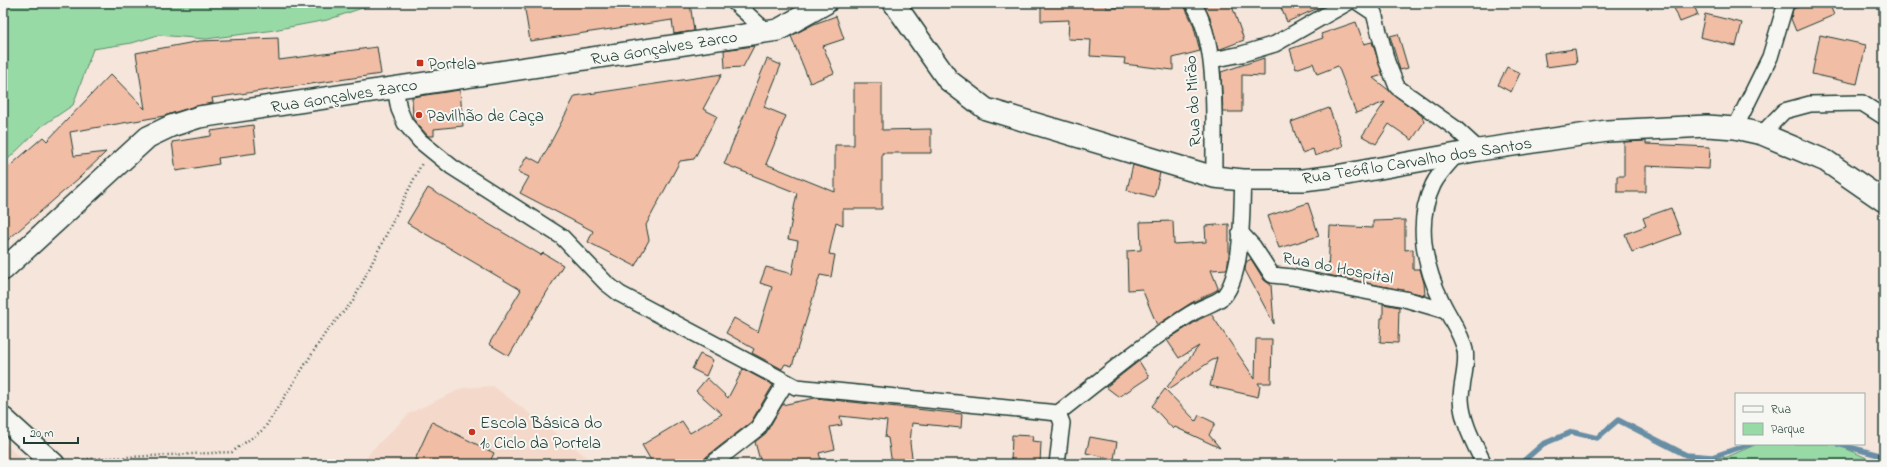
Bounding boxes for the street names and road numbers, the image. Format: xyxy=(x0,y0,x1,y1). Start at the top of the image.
street label: Rua Gonçalves Zarco xyxy=(589,25,739,72)
street label: Rua do Mirão xyxy=(1179,55,1208,147)
street label: Rua Gonçalves Zarco xyxy=(269,73,419,120)
street label: Rua Teófilo Carvalho dos Santos xyxy=(1301,131,1534,192)
street label: Rua do Hospital xyxy=(1280,245,1395,292)

